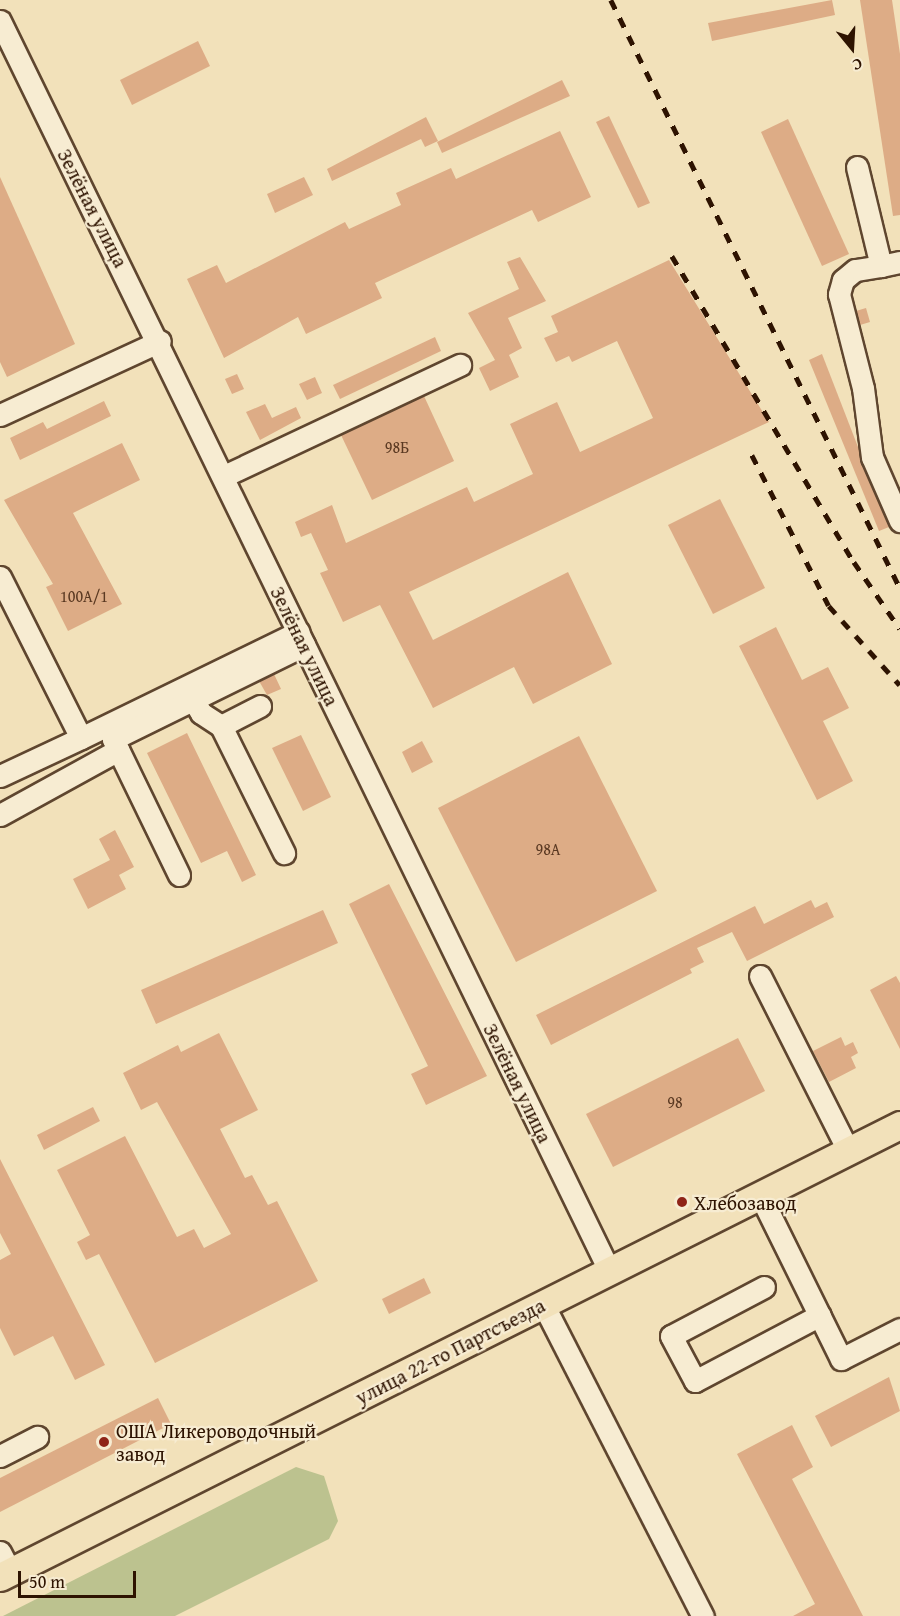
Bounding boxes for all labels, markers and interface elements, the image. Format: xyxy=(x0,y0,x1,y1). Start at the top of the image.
north arrow xyxy=(822,18,882,78)
text: С xyxy=(850,52,866,78)
street label: Зелёная улица xyxy=(53,145,133,271)
house number: 98Б xyxy=(385,437,409,457)
street label: Зелёная улица xyxy=(266,582,344,710)
house number: 100А/1 xyxy=(60,586,108,606)
house number: 98А xyxy=(535,839,561,859)
street label: Зелёная улица xyxy=(479,1019,557,1147)
house number: 98 xyxy=(667,1092,683,1112)
place label: Хлебозавод xyxy=(694,1190,796,1214)
marker: Хлебозавод xyxy=(675,1195,689,1209)
street label: улица 22-го Партсъезда xyxy=(351,1293,549,1409)
place label: ОША Ликероводочный завод xyxy=(116,1418,316,1465)
marker: ОША Ликероводочный завод xyxy=(97,1435,111,1449)
scale bar xyxy=(21,1559,140,1597)
text: 50 m xyxy=(29,1568,65,1595)

